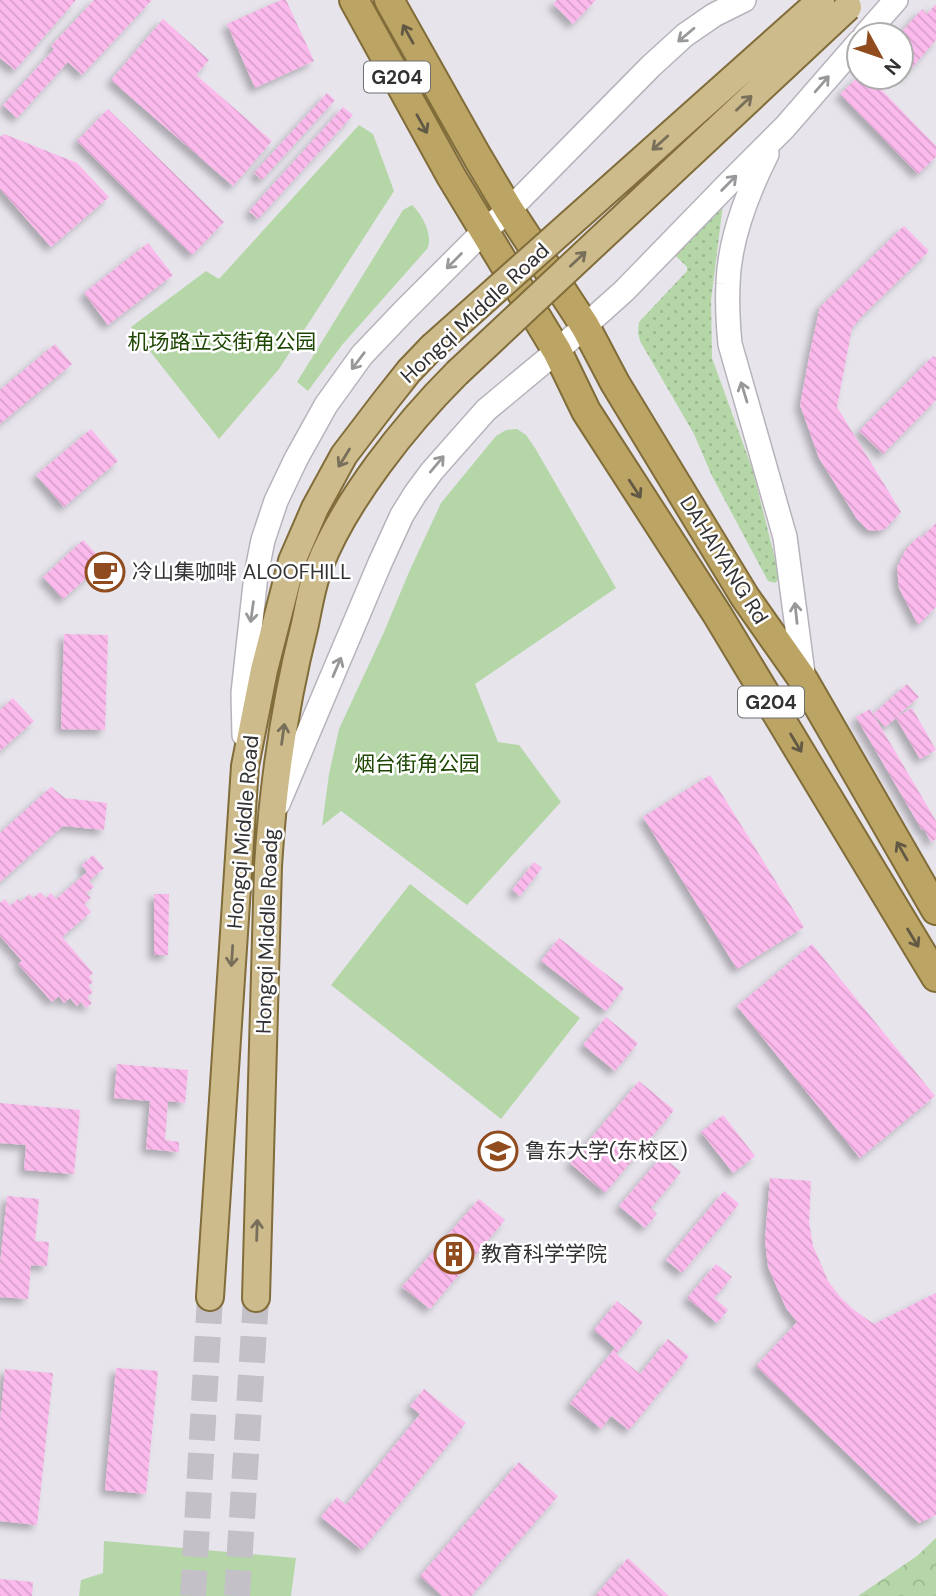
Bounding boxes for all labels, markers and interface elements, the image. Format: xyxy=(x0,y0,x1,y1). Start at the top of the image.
north arrow xyxy=(845,21,915,91)
one-way arrow xyxy=(401,25,415,45)
one-way arrow xyxy=(677,27,695,43)
text: N xyxy=(879,53,907,80)
road number: G204 xyxy=(364,61,430,92)
one-way arrow xyxy=(814,75,830,93)
one-way arrow xyxy=(735,95,752,112)
one-way arrow xyxy=(415,114,429,134)
one-way arrow xyxy=(652,135,669,152)
one-way arrow xyxy=(720,174,737,191)
street label: Hongqi Middle Road xyxy=(394,237,556,389)
one-way arrow xyxy=(569,251,587,267)
one-way arrow xyxy=(446,252,463,269)
park label: 机场路立交街角公园 xyxy=(128,328,317,356)
one-way arrow xyxy=(351,351,365,370)
one-way arrow xyxy=(736,382,749,404)
one-way arrow xyxy=(336,447,350,467)
one-way arrow xyxy=(429,456,445,474)
one-way arrow xyxy=(629,478,643,498)
street label: DAHAIYANG Rd xyxy=(673,491,775,629)
cafe icon: 冷山集咖啡 ALOOFHILL xyxy=(84,551,126,593)
place label: 冷山集咖啡 ALOOFHILL xyxy=(132,558,351,586)
one-way arrow xyxy=(245,600,258,623)
one-way arrow xyxy=(789,602,802,625)
one-way arrow xyxy=(331,657,344,679)
road number: G204 xyxy=(738,687,804,718)
one-way arrow xyxy=(277,724,290,746)
one-way arrow xyxy=(789,733,803,753)
street label: Hongqi Middle Road xyxy=(221,734,265,930)
park label: 烟台街角公园 xyxy=(354,750,480,778)
street label: Hongqi Middle Roadg xyxy=(249,827,285,1034)
one-way arrow xyxy=(895,841,908,862)
one-way arrow xyxy=(906,928,920,948)
one-way arrow xyxy=(226,944,239,967)
school or university icon: 鲁东大学(东校区) xyxy=(477,1130,519,1172)
place label: 鲁东大学(东校区) xyxy=(525,1137,688,1165)
one-way arrow xyxy=(251,1219,264,1242)
building icon: 教育科学学院 xyxy=(433,1233,475,1275)
place label: 教育科学学院 xyxy=(481,1240,607,1268)

